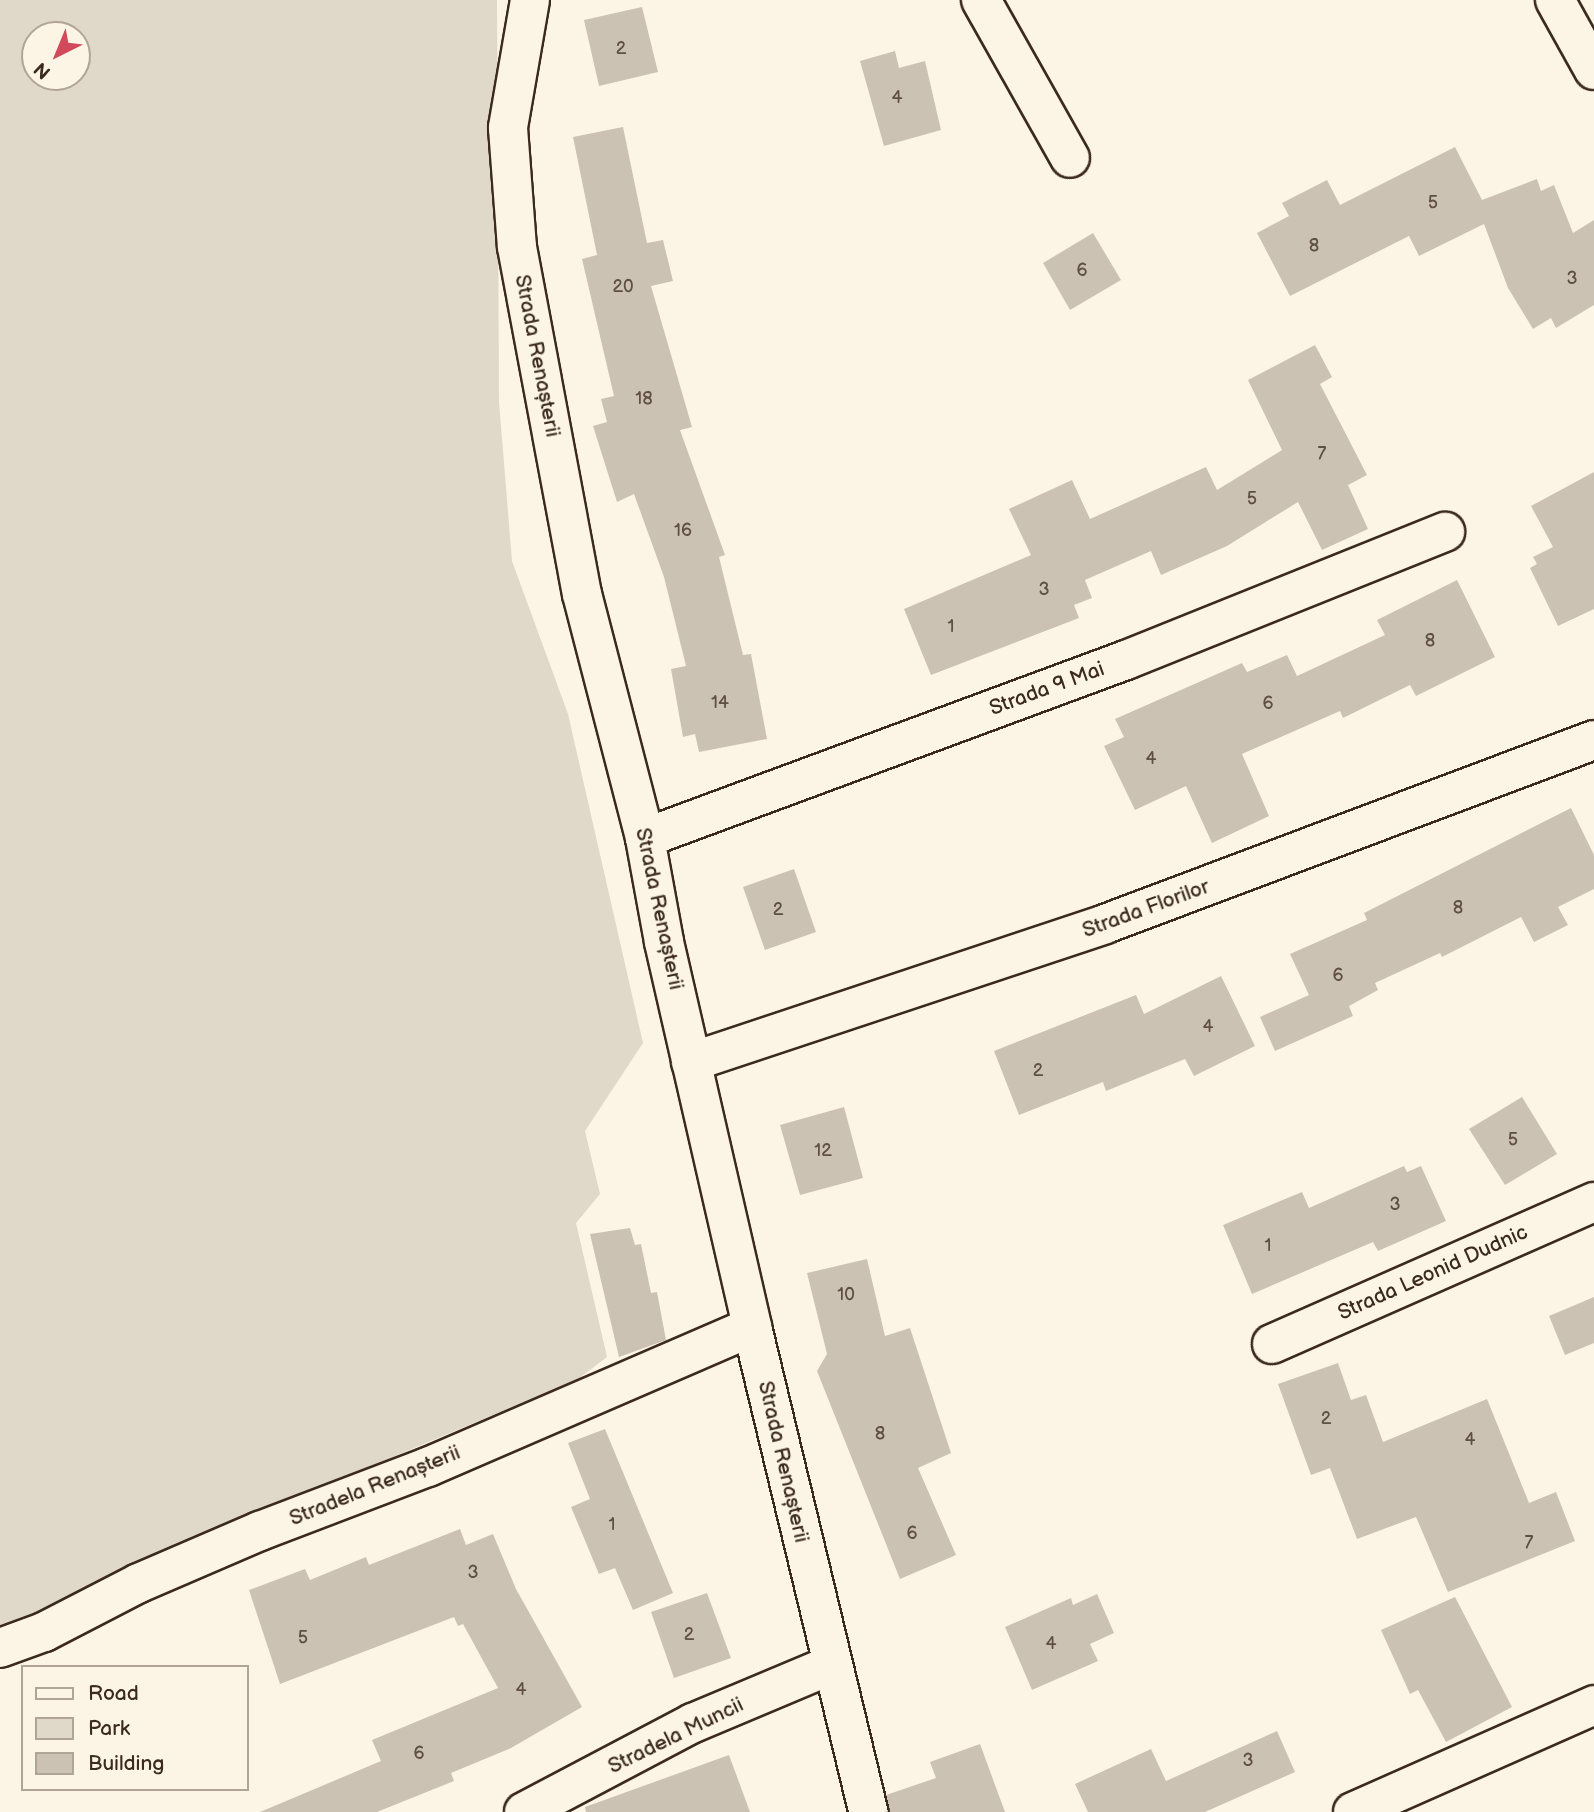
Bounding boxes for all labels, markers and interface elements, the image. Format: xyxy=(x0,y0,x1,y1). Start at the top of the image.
north arrow xyxy=(21,21,91,91)
house number: 2 xyxy=(616,38,626,60)
text: N xyxy=(30,57,56,84)
house number: 4 xyxy=(892,87,902,109)
house number: 5 xyxy=(1428,192,1438,214)
house number: 8 xyxy=(1309,235,1319,257)
house number: 6 xyxy=(1077,260,1087,282)
house number: 3 xyxy=(1566,268,1578,290)
street label: Strada Renașterii xyxy=(509,273,565,439)
house number: 20 xyxy=(612,276,634,298)
house number: 18 xyxy=(635,388,653,410)
house number: 7 xyxy=(1318,443,1326,465)
house number: 5 xyxy=(1247,488,1257,510)
house number: 16 xyxy=(674,520,692,542)
house number: 3 xyxy=(1038,579,1050,601)
house number: 1 xyxy=(948,616,954,638)
house number: 8 xyxy=(1425,630,1435,652)
street label: Strada 9 Mai xyxy=(986,657,1108,721)
house number: 14 xyxy=(711,692,729,714)
house number: 6 xyxy=(1263,693,1273,715)
house number: 4 xyxy=(1146,748,1156,770)
street label: Strada Renașterii xyxy=(630,826,688,992)
street label: Strada Florilor xyxy=(1079,874,1213,944)
house number: 8 xyxy=(1453,897,1463,919)
house number: 2 xyxy=(773,899,783,921)
house number: 6 xyxy=(1333,965,1343,987)
house number: 4 xyxy=(1203,1016,1213,1038)
house number: 2 xyxy=(1033,1060,1043,1082)
house number: 5 xyxy=(1508,1129,1518,1151)
house number: 12 xyxy=(814,1140,832,1162)
house number: 3 xyxy=(1389,1194,1401,1216)
street label: Strada Leonid Dudnic xyxy=(1334,1220,1532,1326)
house number: 1 xyxy=(1265,1235,1271,1257)
house number: 10 xyxy=(837,1284,855,1306)
street label: Strada Renașterii xyxy=(752,1379,814,1545)
house number: 2 xyxy=(1321,1408,1331,1430)
house number: 8 xyxy=(875,1423,885,1445)
house number: 4 xyxy=(1465,1429,1475,1451)
street label: Stradela Renașterii xyxy=(286,1440,464,1532)
house number: 1 xyxy=(609,1514,615,1536)
house number: 6 xyxy=(907,1523,917,1545)
house number: 7 xyxy=(1525,1532,1533,1554)
house number: 3 xyxy=(467,1562,479,1584)
house number: 2 xyxy=(684,1624,694,1646)
house number: 5 xyxy=(298,1627,308,1649)
house number: 4 xyxy=(1046,1633,1056,1655)
legend xyxy=(21,1665,248,1791)
house number: 4 xyxy=(516,1679,526,1701)
text: Road xyxy=(88,1681,139,1706)
street label: Stradela Muncii xyxy=(604,1692,748,1780)
text: Park xyxy=(88,1716,130,1741)
house number: 6 xyxy=(414,1743,424,1765)
house number: 3 xyxy=(1242,1750,1254,1772)
text: Building xyxy=(88,1751,164,1776)

